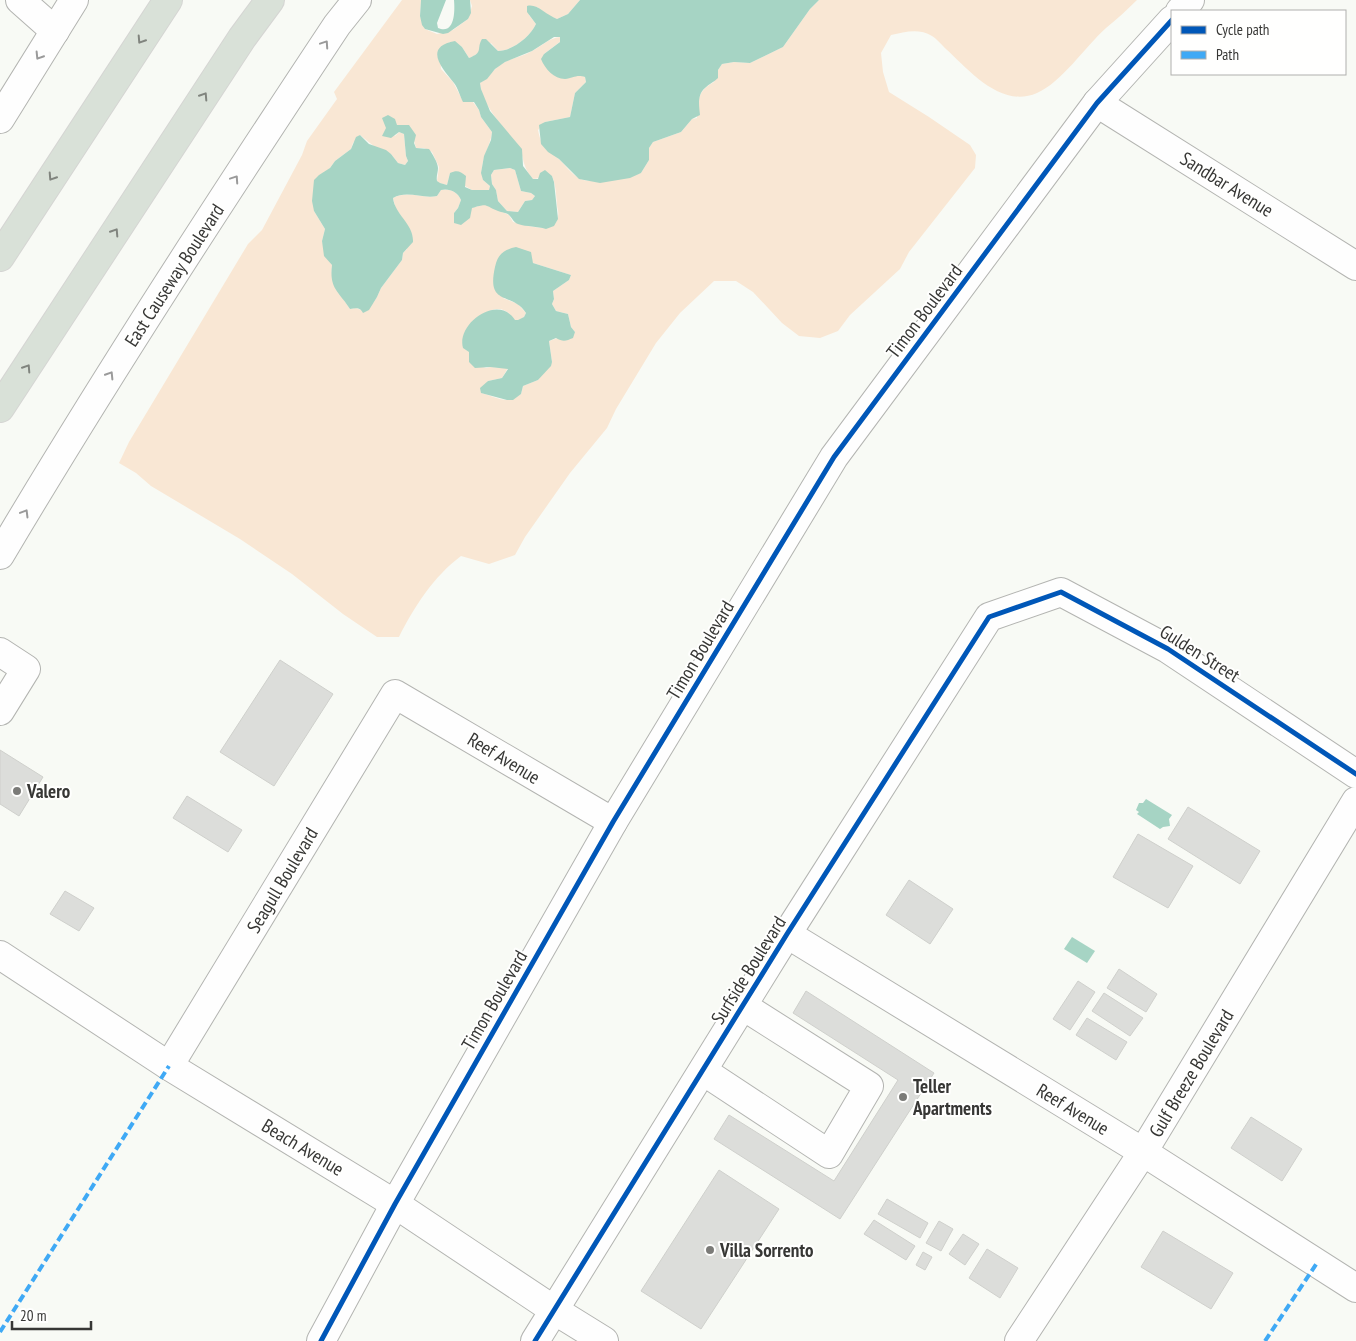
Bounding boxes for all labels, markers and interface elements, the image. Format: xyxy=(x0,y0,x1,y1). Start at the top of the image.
legend xyxy=(1171,10,1346,75)
text: Cycle path xyxy=(1216,20,1269,39)
one-way arrow xyxy=(138,35,147,44)
one-way arrow xyxy=(319,40,328,49)
text: Path xyxy=(1216,45,1239,64)
one-way arrow xyxy=(36,51,45,60)
one-way arrow xyxy=(198,92,208,101)
street label: Sandbar Avenue xyxy=(1176,146,1278,222)
one-way arrow xyxy=(49,171,58,180)
one-way arrow xyxy=(229,175,238,185)
street label: East Causeway Boulevard xyxy=(119,199,229,351)
one-way arrow xyxy=(109,228,119,237)
street label: Timon Boulevard xyxy=(881,259,967,363)
one-way arrow xyxy=(20,364,30,373)
one-way arrow xyxy=(104,371,113,381)
one-way arrow xyxy=(18,510,28,519)
street label: Timon Boulevard xyxy=(661,596,739,704)
street label: Gulden Street xyxy=(1156,619,1245,687)
street label: Reef Avenue xyxy=(463,727,545,789)
place label: Valero xyxy=(26,779,70,803)
marker: Valero xyxy=(11,785,23,797)
street label: Seagull Boulevard xyxy=(241,823,323,937)
street label: Surfside Boulevard xyxy=(705,912,791,1028)
street label: Timon Boulevard xyxy=(456,946,532,1054)
street label: Gulf Breeze Boulevard xyxy=(1143,1005,1239,1141)
place label: Teller Apartments xyxy=(912,1074,992,1120)
street label: Reef Avenue xyxy=(1032,1078,1114,1140)
marker: Teller Apartments xyxy=(897,1091,909,1103)
street label: Beach Avenue xyxy=(258,1113,348,1181)
place label: Villa Sorrento xyxy=(719,1238,813,1262)
marker: Villa Sorrento xyxy=(704,1244,716,1256)
scale bar xyxy=(12,1298,91,1330)
text: 20 m xyxy=(20,1306,46,1325)

